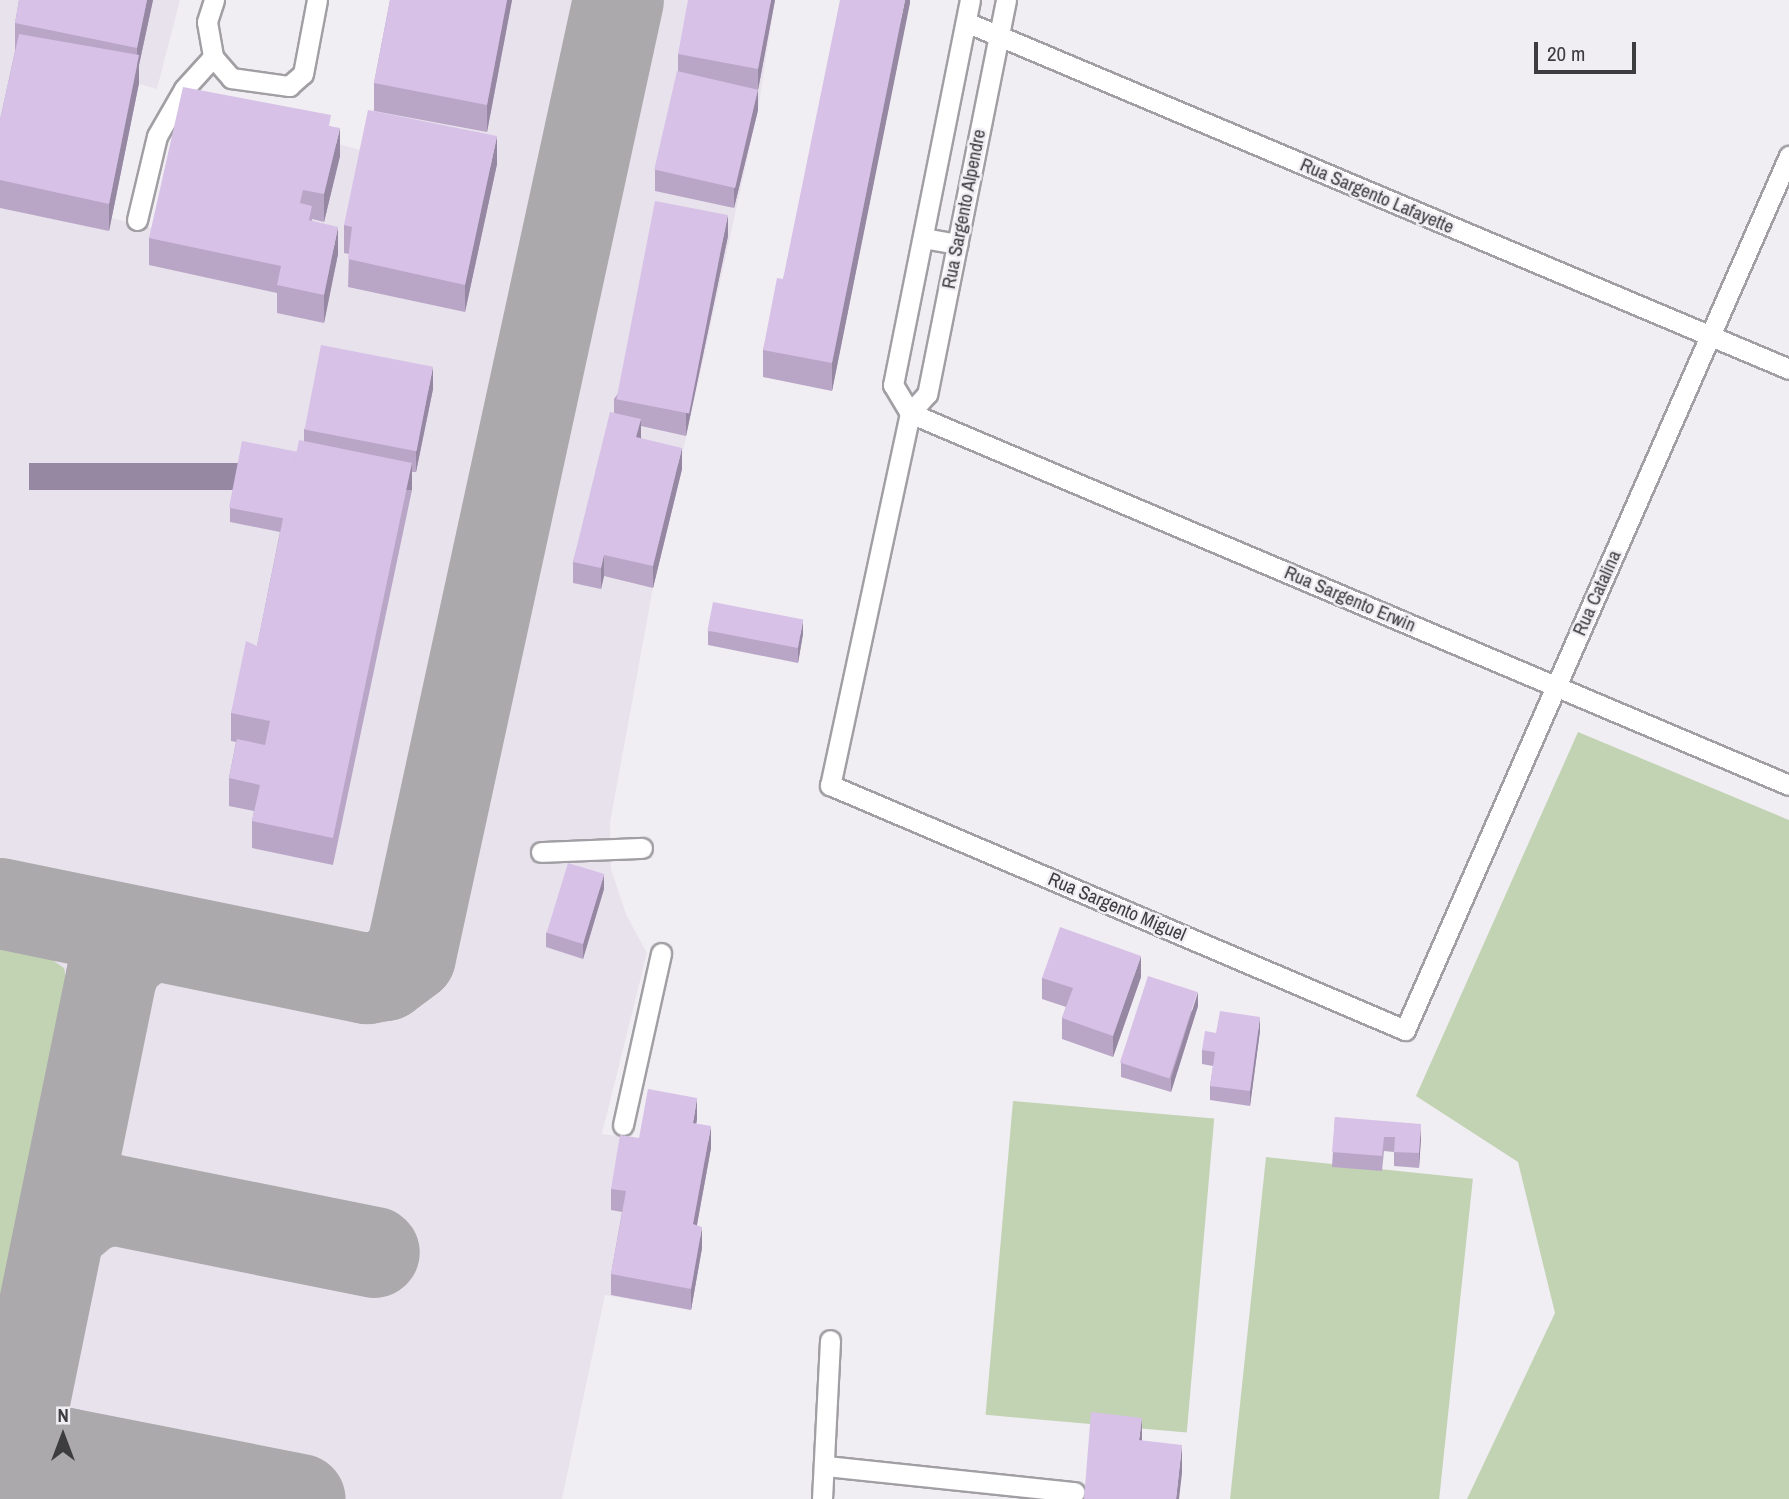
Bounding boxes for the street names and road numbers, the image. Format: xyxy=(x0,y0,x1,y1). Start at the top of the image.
street label: Rua Sargento Alpendre xyxy=(937,127,991,291)
street label: Rua Sargento Lafayette xyxy=(1297,153,1457,239)
street label: Rua Catalina xyxy=(1568,547,1626,639)
street label: Rua Sargento Erwin xyxy=(1281,561,1419,637)
street label: Rua Sargento Miguel xyxy=(1045,868,1189,946)

